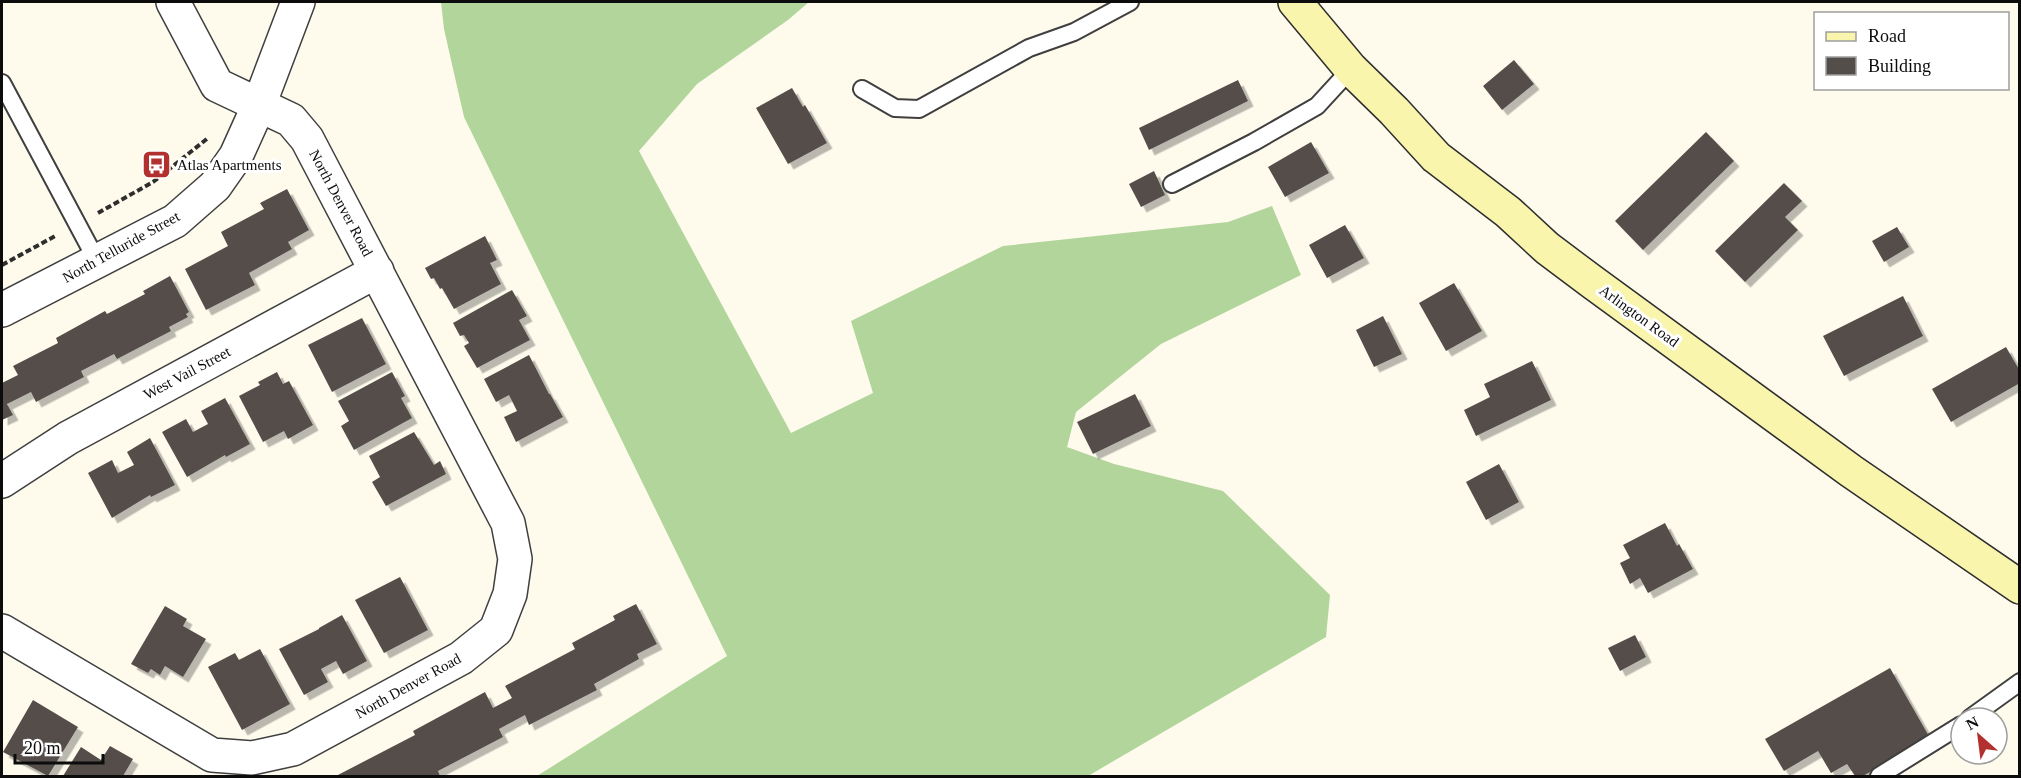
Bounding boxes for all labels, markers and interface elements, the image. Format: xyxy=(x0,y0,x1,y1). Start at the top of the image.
legend xyxy=(1814,12,2009,90)
text: Road xyxy=(1868,26,1906,46)
text: Building xyxy=(1868,56,1931,76)
street label: North Denver Road xyxy=(306,147,376,259)
bus stop icon: Atlas Apartments xyxy=(140,149,172,181)
place label: Atlas Apartments xyxy=(177,157,282,173)
street label: North Telluride Street xyxy=(60,208,183,286)
street label: Arlington Road xyxy=(1596,282,1682,350)
street label: West Vail Street xyxy=(141,343,234,403)
street label: North Denver Road xyxy=(352,650,464,722)
north arrow xyxy=(1949,706,2009,766)
text: N xyxy=(1963,713,1982,733)
scale bar xyxy=(15,727,104,765)
text: 20 m xyxy=(24,738,61,758)

